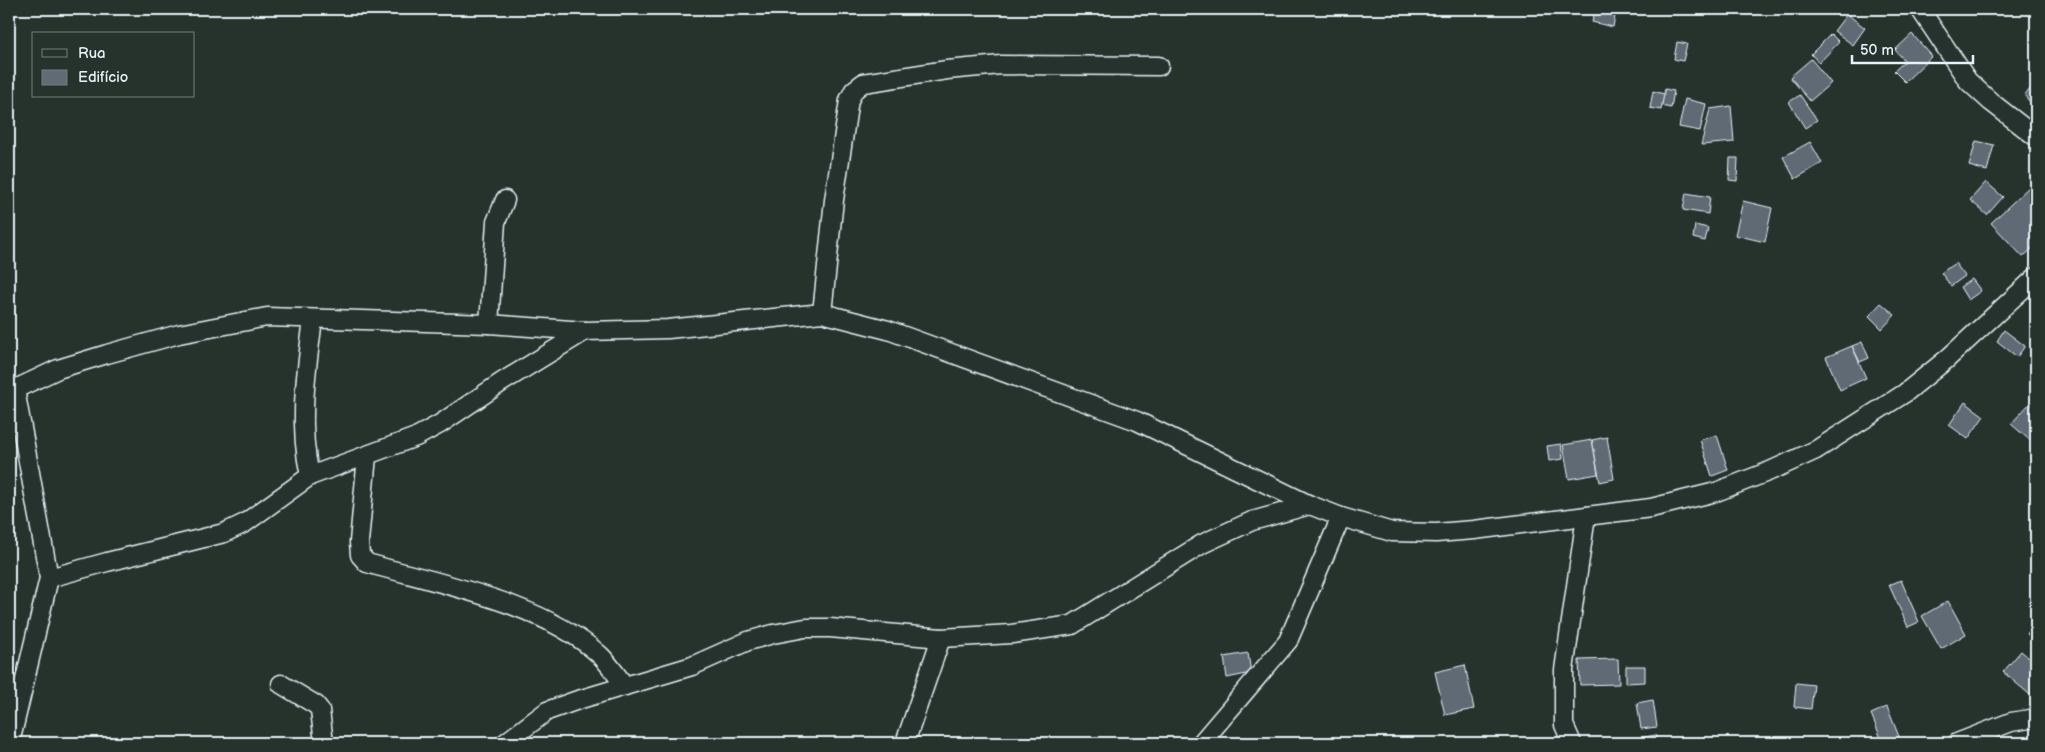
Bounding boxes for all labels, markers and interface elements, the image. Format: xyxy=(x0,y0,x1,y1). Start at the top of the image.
legend xyxy=(32,32,195,98)
scale bar xyxy=(1852,32,1974,64)
text: 50 m xyxy=(1860,41,1894,60)
text: Rua xyxy=(78,44,106,63)
text: Edifício xyxy=(78,68,128,87)

